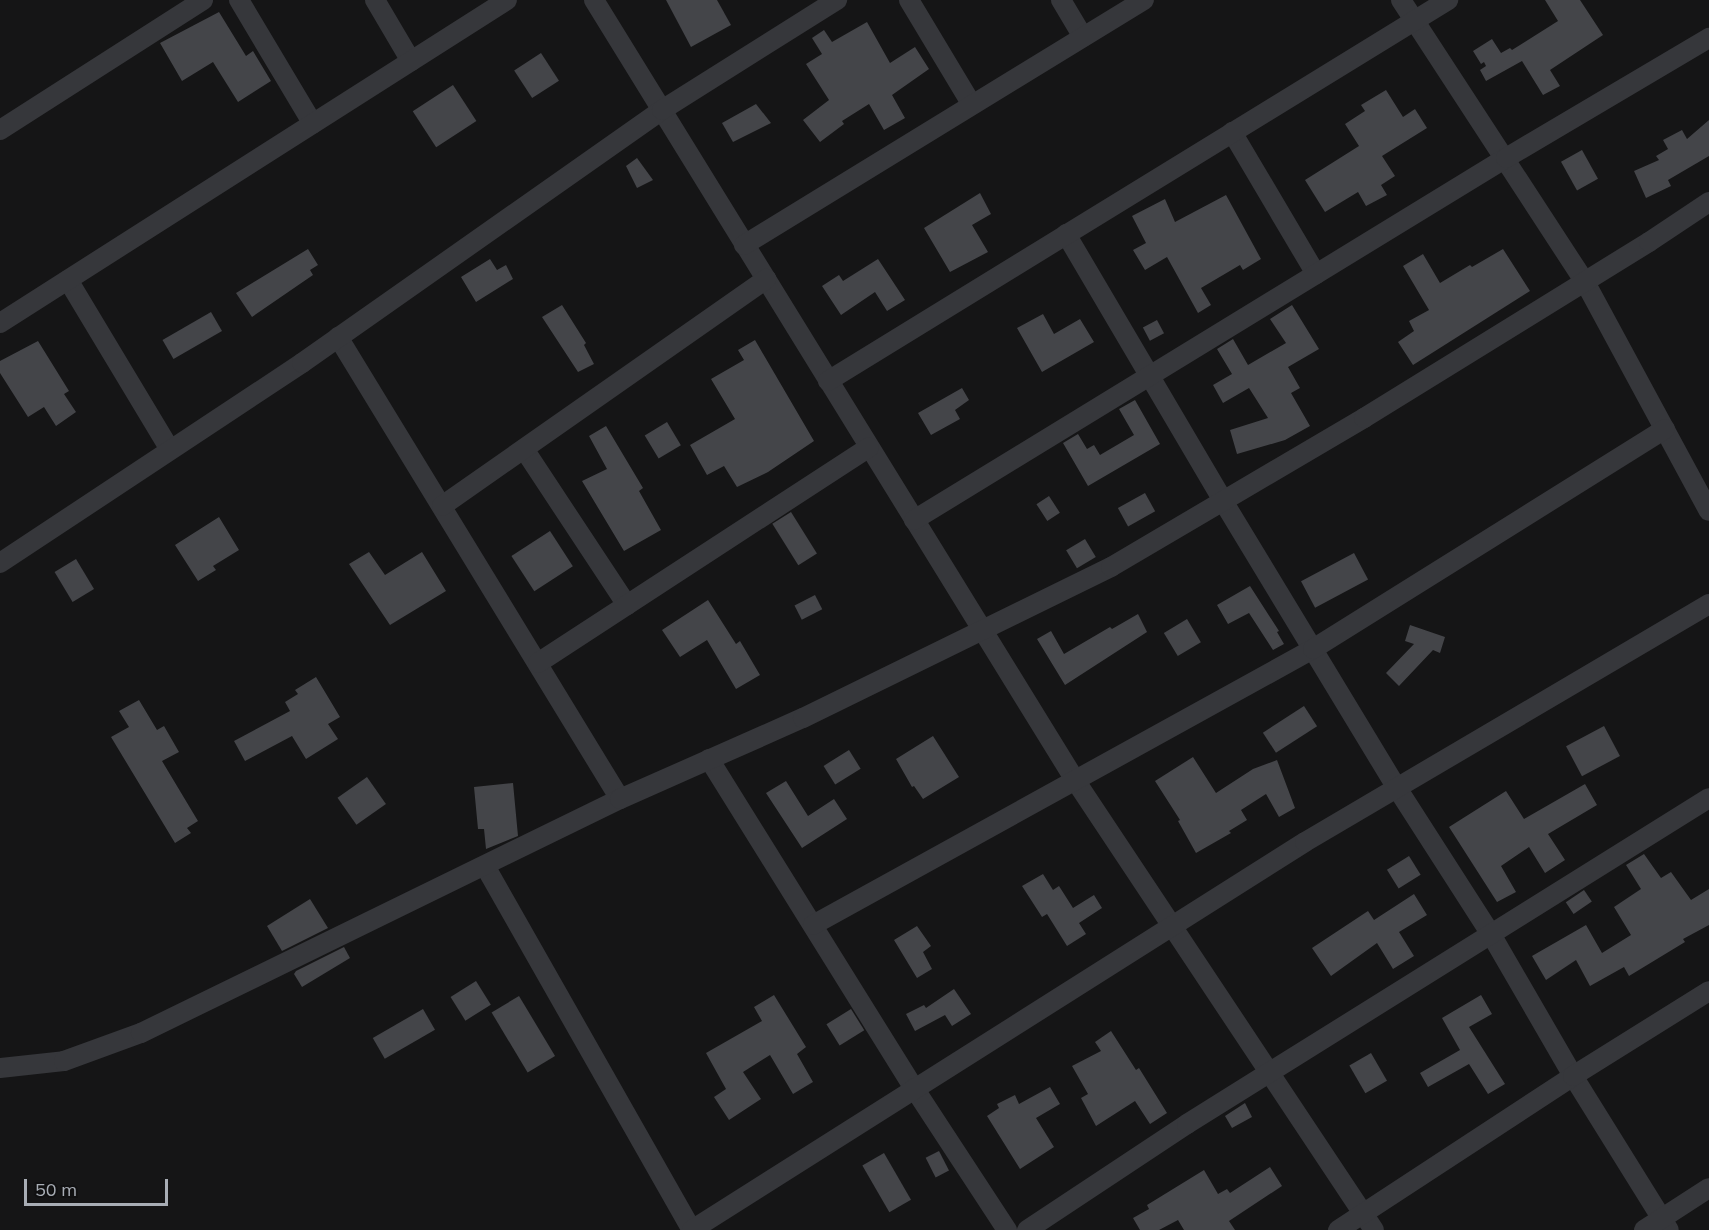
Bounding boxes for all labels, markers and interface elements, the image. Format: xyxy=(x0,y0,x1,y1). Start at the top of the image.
scale bar xyxy=(27,1167,171,1205)
text: 50 m xyxy=(35,1178,77,1201)

